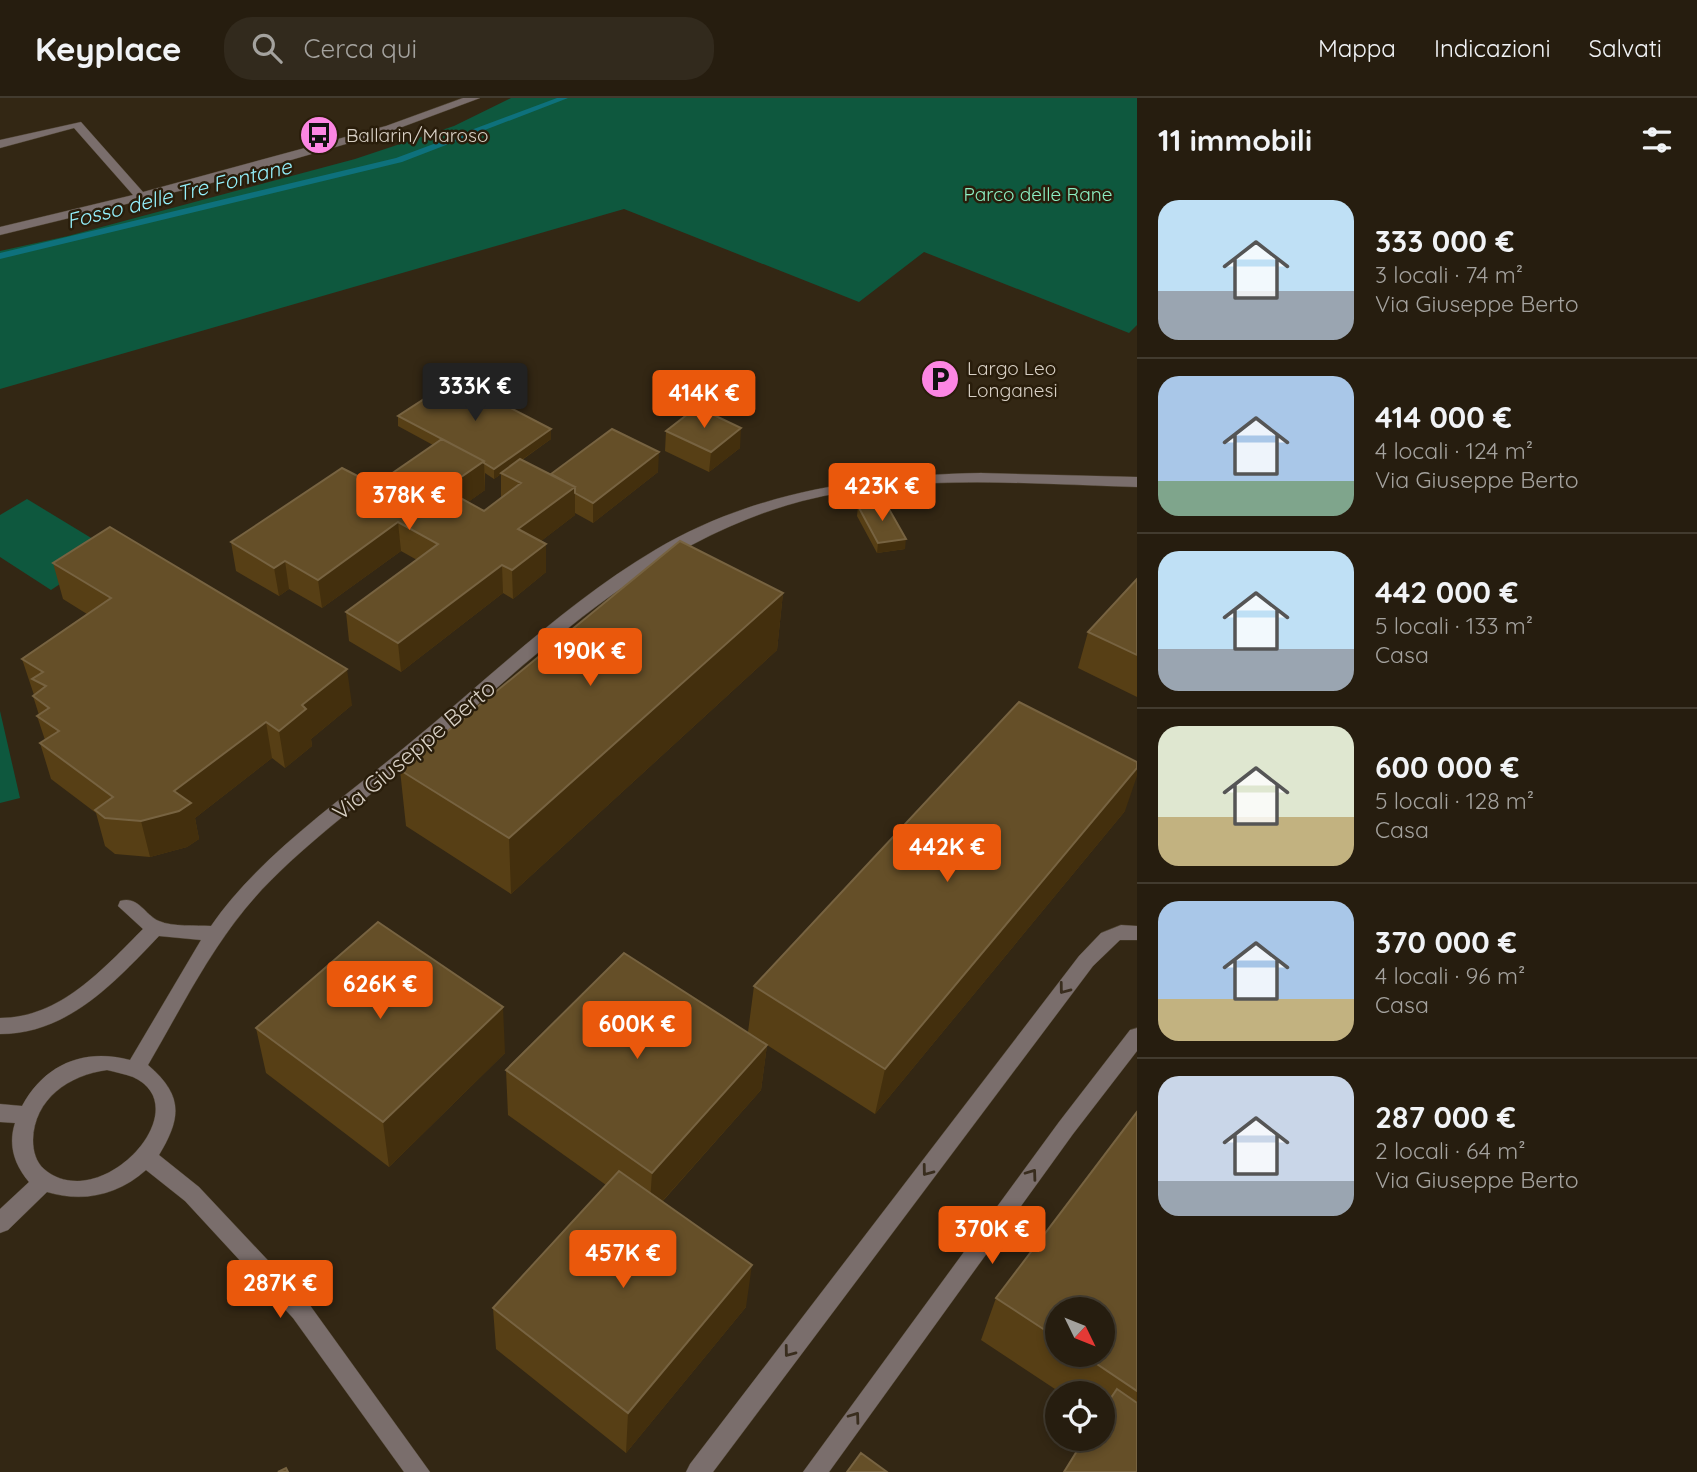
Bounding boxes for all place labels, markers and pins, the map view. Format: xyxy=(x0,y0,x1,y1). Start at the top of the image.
bus stop icon: Ballarin/Maroso xyxy=(298,114,340,156)
place label: Ballarin/Maroso xyxy=(346,123,488,147)
place label: Largo Leo Longanesi xyxy=(967,356,1058,402)
parking icon: Largo Leo Longanesi xyxy=(919,358,961,400)
pin: 333K € xyxy=(418,364,532,423)
pin: 414K € xyxy=(647,370,761,430)
pin: 423K € xyxy=(825,464,939,523)
pin: 378K € xyxy=(352,472,466,532)
pin: 190K € xyxy=(533,628,647,688)
pin: 442K € xyxy=(890,824,1004,884)
pin: 626K € xyxy=(323,962,437,1021)
pin: 600K € xyxy=(580,1002,694,1061)
pin: 370K € xyxy=(935,1206,1049,1266)
pin: 457K € xyxy=(566,1230,680,1290)
pin: 287K € xyxy=(223,1260,337,1320)

